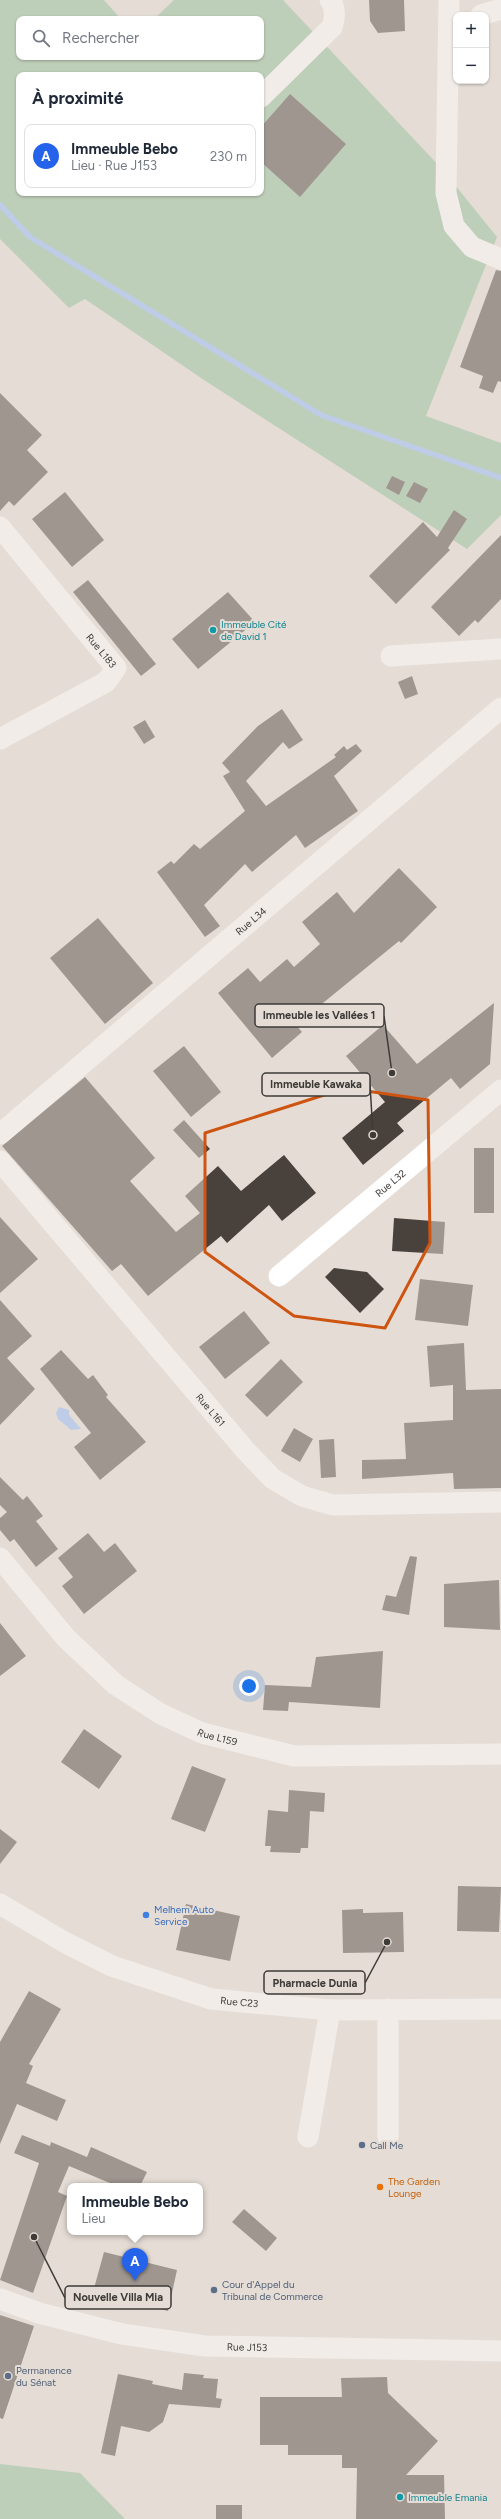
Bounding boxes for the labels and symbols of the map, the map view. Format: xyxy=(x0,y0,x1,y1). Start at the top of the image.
place label: Immeuble Cité de David 1 xyxy=(221,618,287,643)
marker: Immeuble Cité de David 1 xyxy=(208,625,218,635)
street label: Rue L183 xyxy=(84,631,120,670)
street label: Rue L34 xyxy=(232,904,269,938)
callout: Immeuble les Vallées 1 xyxy=(255,1004,384,1027)
text: Immeuble les Vallées 1 xyxy=(263,1009,375,1022)
callout: Immeuble Kawaka xyxy=(262,1073,370,1096)
text: Immeuble Kawaka xyxy=(270,1078,362,1091)
street label: Rue L32 xyxy=(372,1166,408,1199)
street label: Rue L161 xyxy=(193,1391,228,1429)
your location xyxy=(239,1676,259,1696)
street label: Rue L159 xyxy=(195,1725,239,1748)
place label: Melhem Auto Service xyxy=(154,1903,214,1928)
marker: Melhem Auto Service xyxy=(141,1910,151,1920)
callout: Pharmacie Dunia xyxy=(264,1971,365,1994)
text: Pharmacie Dunia xyxy=(273,1977,358,1990)
street label: Rue C23 xyxy=(220,1993,259,2010)
place label: Call Me xyxy=(370,2139,404,2152)
marker: Call Me xyxy=(357,2140,367,2150)
place label: The Garden Lounge xyxy=(388,2175,440,2200)
marker: The Garden Lounge xyxy=(375,2182,385,2192)
pin: A xyxy=(122,2248,148,2281)
place label: Cour d'Appel du Tribunal de Commerce xyxy=(222,2278,324,2303)
marker: Cour d'Appel du Tribunal de Commerce xyxy=(209,2285,219,2295)
callout: Nouvelle Villa Mia xyxy=(65,2286,171,2309)
text: Nouvelle Villa Mia xyxy=(73,2291,163,2304)
street label: Rue J153 xyxy=(227,2340,267,2354)
place label: Permanence du Sénat xyxy=(16,2364,72,2389)
marker: Permanence du Sénat xyxy=(3,2371,13,2381)
place label: Immeuble Emania xyxy=(408,2491,487,2504)
marker: Immeuble Emania xyxy=(395,2492,405,2502)

